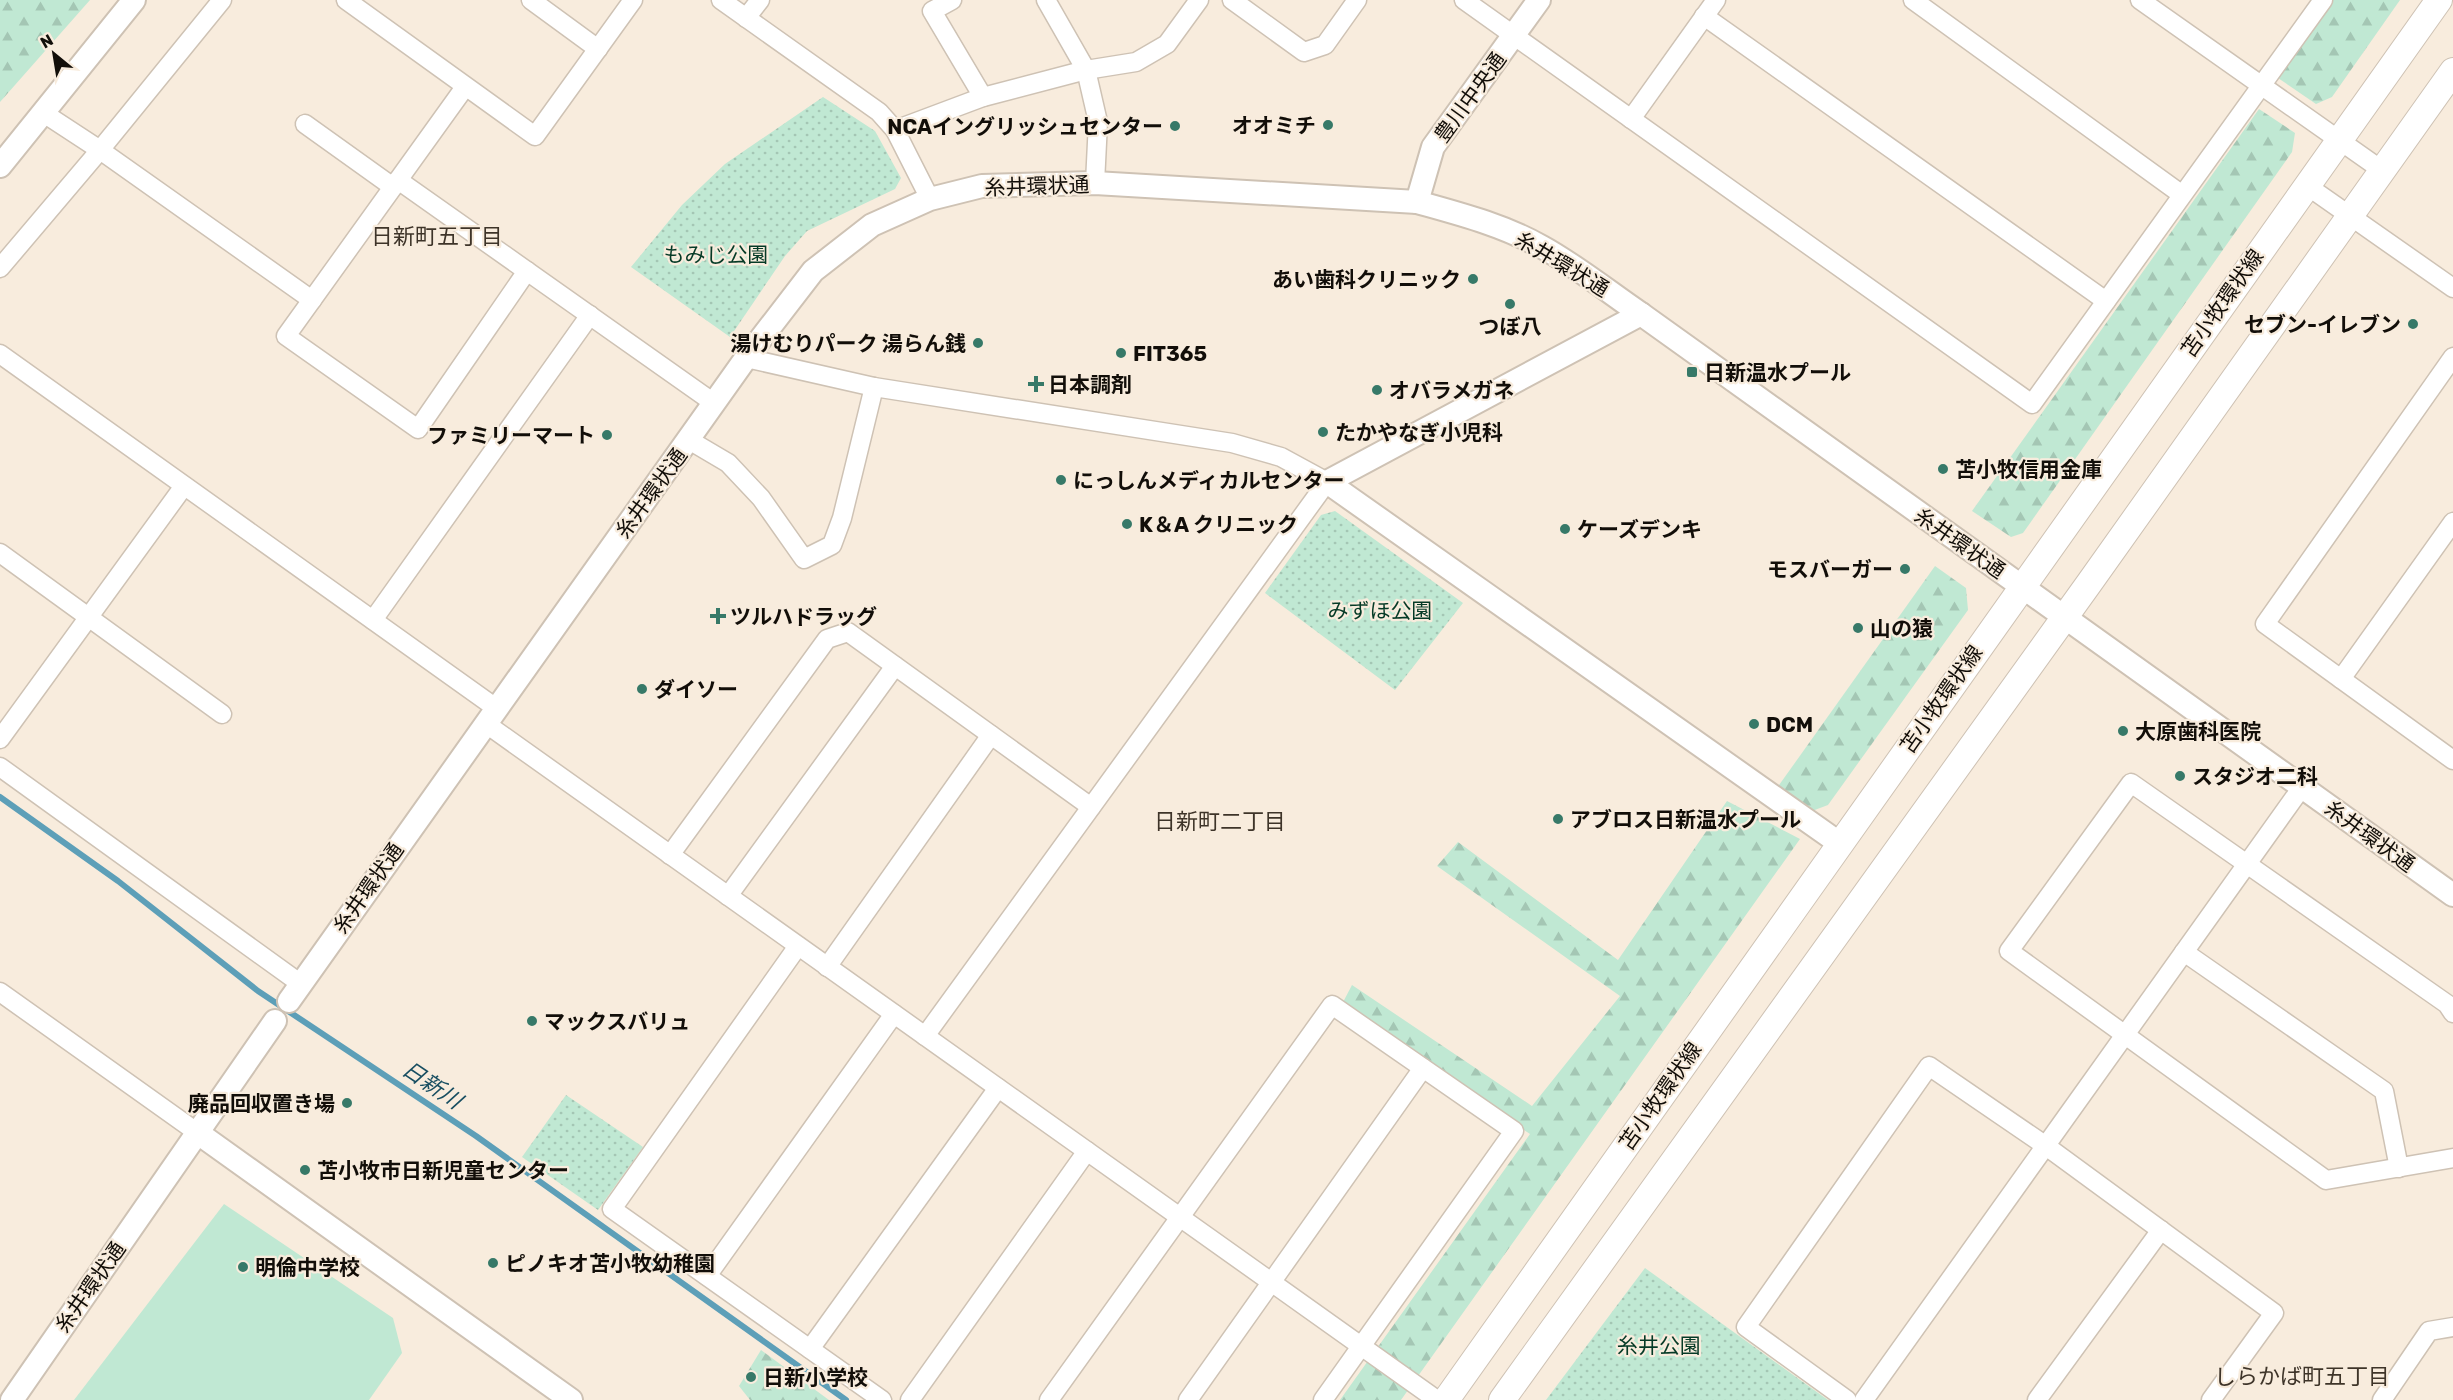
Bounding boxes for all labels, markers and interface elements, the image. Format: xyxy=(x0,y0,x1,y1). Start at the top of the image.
north arrow xyxy=(24,24,84,84)
text: N xyxy=(37,30,56,53)
street label: 豊川中央通 xyxy=(1429,47,1511,147)
place label: オオミチ xyxy=(1232,113,1316,138)
place label: NCAイングリッシュセンター xyxy=(887,114,1163,139)
marker: オオミチ xyxy=(1321,118,1335,132)
marker: NCAイングリッシュセンター xyxy=(1168,119,1182,133)
street label: 糸井環状通 xyxy=(984,172,1090,200)
district label: 日新町五丁目 xyxy=(371,223,503,250)
street label: 糸井環状通 xyxy=(1511,226,1613,302)
park label: もみじ公園 xyxy=(664,242,769,267)
street label: 苫小牧環状線 xyxy=(2176,244,2268,362)
place label: あい歯科クリニック xyxy=(1272,267,1461,292)
marker: あい歯科クリニック xyxy=(1466,272,1480,286)
marker: つぼ八 xyxy=(1503,297,1517,311)
place label: セブン-イレブン xyxy=(2244,312,2401,337)
place label: つぼ八 xyxy=(1479,314,1542,339)
marker: セブン-イレブン xyxy=(2406,317,2420,331)
place label: 湯けむりパーク 湯らん銭 xyxy=(731,331,966,356)
marker: 湯けむりパーク 湯らん銭 xyxy=(971,336,985,350)
place label: FIT365 xyxy=(1133,341,1207,366)
marker: FIT365 xyxy=(1114,346,1128,360)
place label: 日新温水プール xyxy=(1704,360,1851,385)
marker: 日新温水プール xyxy=(1685,365,1699,379)
place label: 日本調剤 xyxy=(1048,372,1132,397)
marker: 日本調剤 xyxy=(1029,377,1043,391)
place label: オバラメガネ xyxy=(1389,378,1514,403)
marker: オバラメガネ xyxy=(1370,383,1384,397)
place label: たかやなぎ小児科 xyxy=(1335,420,1503,445)
place label: ファミリーマート xyxy=(427,423,595,448)
marker: たかやなぎ小児科 xyxy=(1316,425,1330,439)
marker: ファミリーマート xyxy=(600,428,614,442)
street label: 糸井環状通 xyxy=(610,443,692,543)
place label: 苫小牧信用金庫 xyxy=(1955,457,2102,482)
marker: 苫小牧信用金庫 xyxy=(1936,462,1950,476)
place label: にっしんメディカルセンター xyxy=(1073,468,1345,493)
marker: にっしんメディカルセンター xyxy=(1054,473,1068,487)
street label: 糸井環状通 xyxy=(1910,503,2010,583)
place label: K＆A クリニック xyxy=(1139,512,1298,537)
marker: K＆A クリニック xyxy=(1120,517,1134,531)
place label: ケーズデンキ xyxy=(1577,517,1702,542)
marker: ケーズデンキ xyxy=(1558,522,1572,536)
place label: モスバーガー xyxy=(1767,557,1893,582)
marker: モスバーガー xyxy=(1898,562,1912,576)
park label: みずほ公園 xyxy=(1328,598,1433,623)
place label: ツルハドラッグ xyxy=(730,604,877,629)
marker: ツルハドラッグ xyxy=(711,609,725,623)
place label: 山の猿 xyxy=(1870,616,1933,641)
marker: 山の猿 xyxy=(1851,621,1865,635)
street label: 苫小牧環状線 xyxy=(1895,640,1987,758)
place label: ダイソー xyxy=(654,677,738,702)
marker: ダイソー xyxy=(635,682,649,696)
place label: DCM xyxy=(1766,712,1813,737)
marker: DCM xyxy=(1747,717,1761,731)
place label: 大原歯科医院 xyxy=(2135,719,2261,744)
marker: 大原歯科医院 xyxy=(2116,724,2130,738)
place label: スタジオ二科 xyxy=(2192,764,2318,789)
marker: スタジオ二科 xyxy=(2173,769,2187,783)
street label: 糸井環状通 xyxy=(2320,795,2420,877)
place label: アブロス日新温水プール xyxy=(1570,807,1801,832)
district label: 日新町二丁目 xyxy=(1154,808,1286,835)
marker: アブロス日新温水プール xyxy=(1551,812,1565,826)
street label: 糸井環状通 xyxy=(328,838,408,938)
place label: マックスバリュ xyxy=(544,1009,690,1034)
marker: マックスバリュ xyxy=(525,1014,539,1028)
street label: 苫小牧環状線 xyxy=(1614,1037,1706,1155)
water label: 日新川 xyxy=(397,1055,469,1116)
place label: 廃品回収置き場 xyxy=(188,1091,335,1116)
marker: 廃品回収置き場 xyxy=(340,1096,354,1110)
place label: 苫小牧市日新児童センター xyxy=(317,1158,569,1183)
marker: 苫小牧市日新児童センター xyxy=(298,1163,312,1177)
street label: 糸井環状通 xyxy=(50,1237,130,1337)
place label: ピノキオ苫小牧幼稚園 xyxy=(505,1251,715,1276)
place label: 明倫中学校 xyxy=(255,1255,360,1280)
marker: ピノキオ苫小牧幼稚園 xyxy=(486,1256,500,1270)
marker: 明倫中学校 xyxy=(236,1260,250,1274)
park label: 糸井公園 xyxy=(1617,1333,1701,1358)
district label: しらかば町五丁目 xyxy=(2214,1363,2390,1390)
place label: 日新小学校 xyxy=(763,1365,868,1390)
marker: 日新小学校 xyxy=(744,1370,758,1384)

